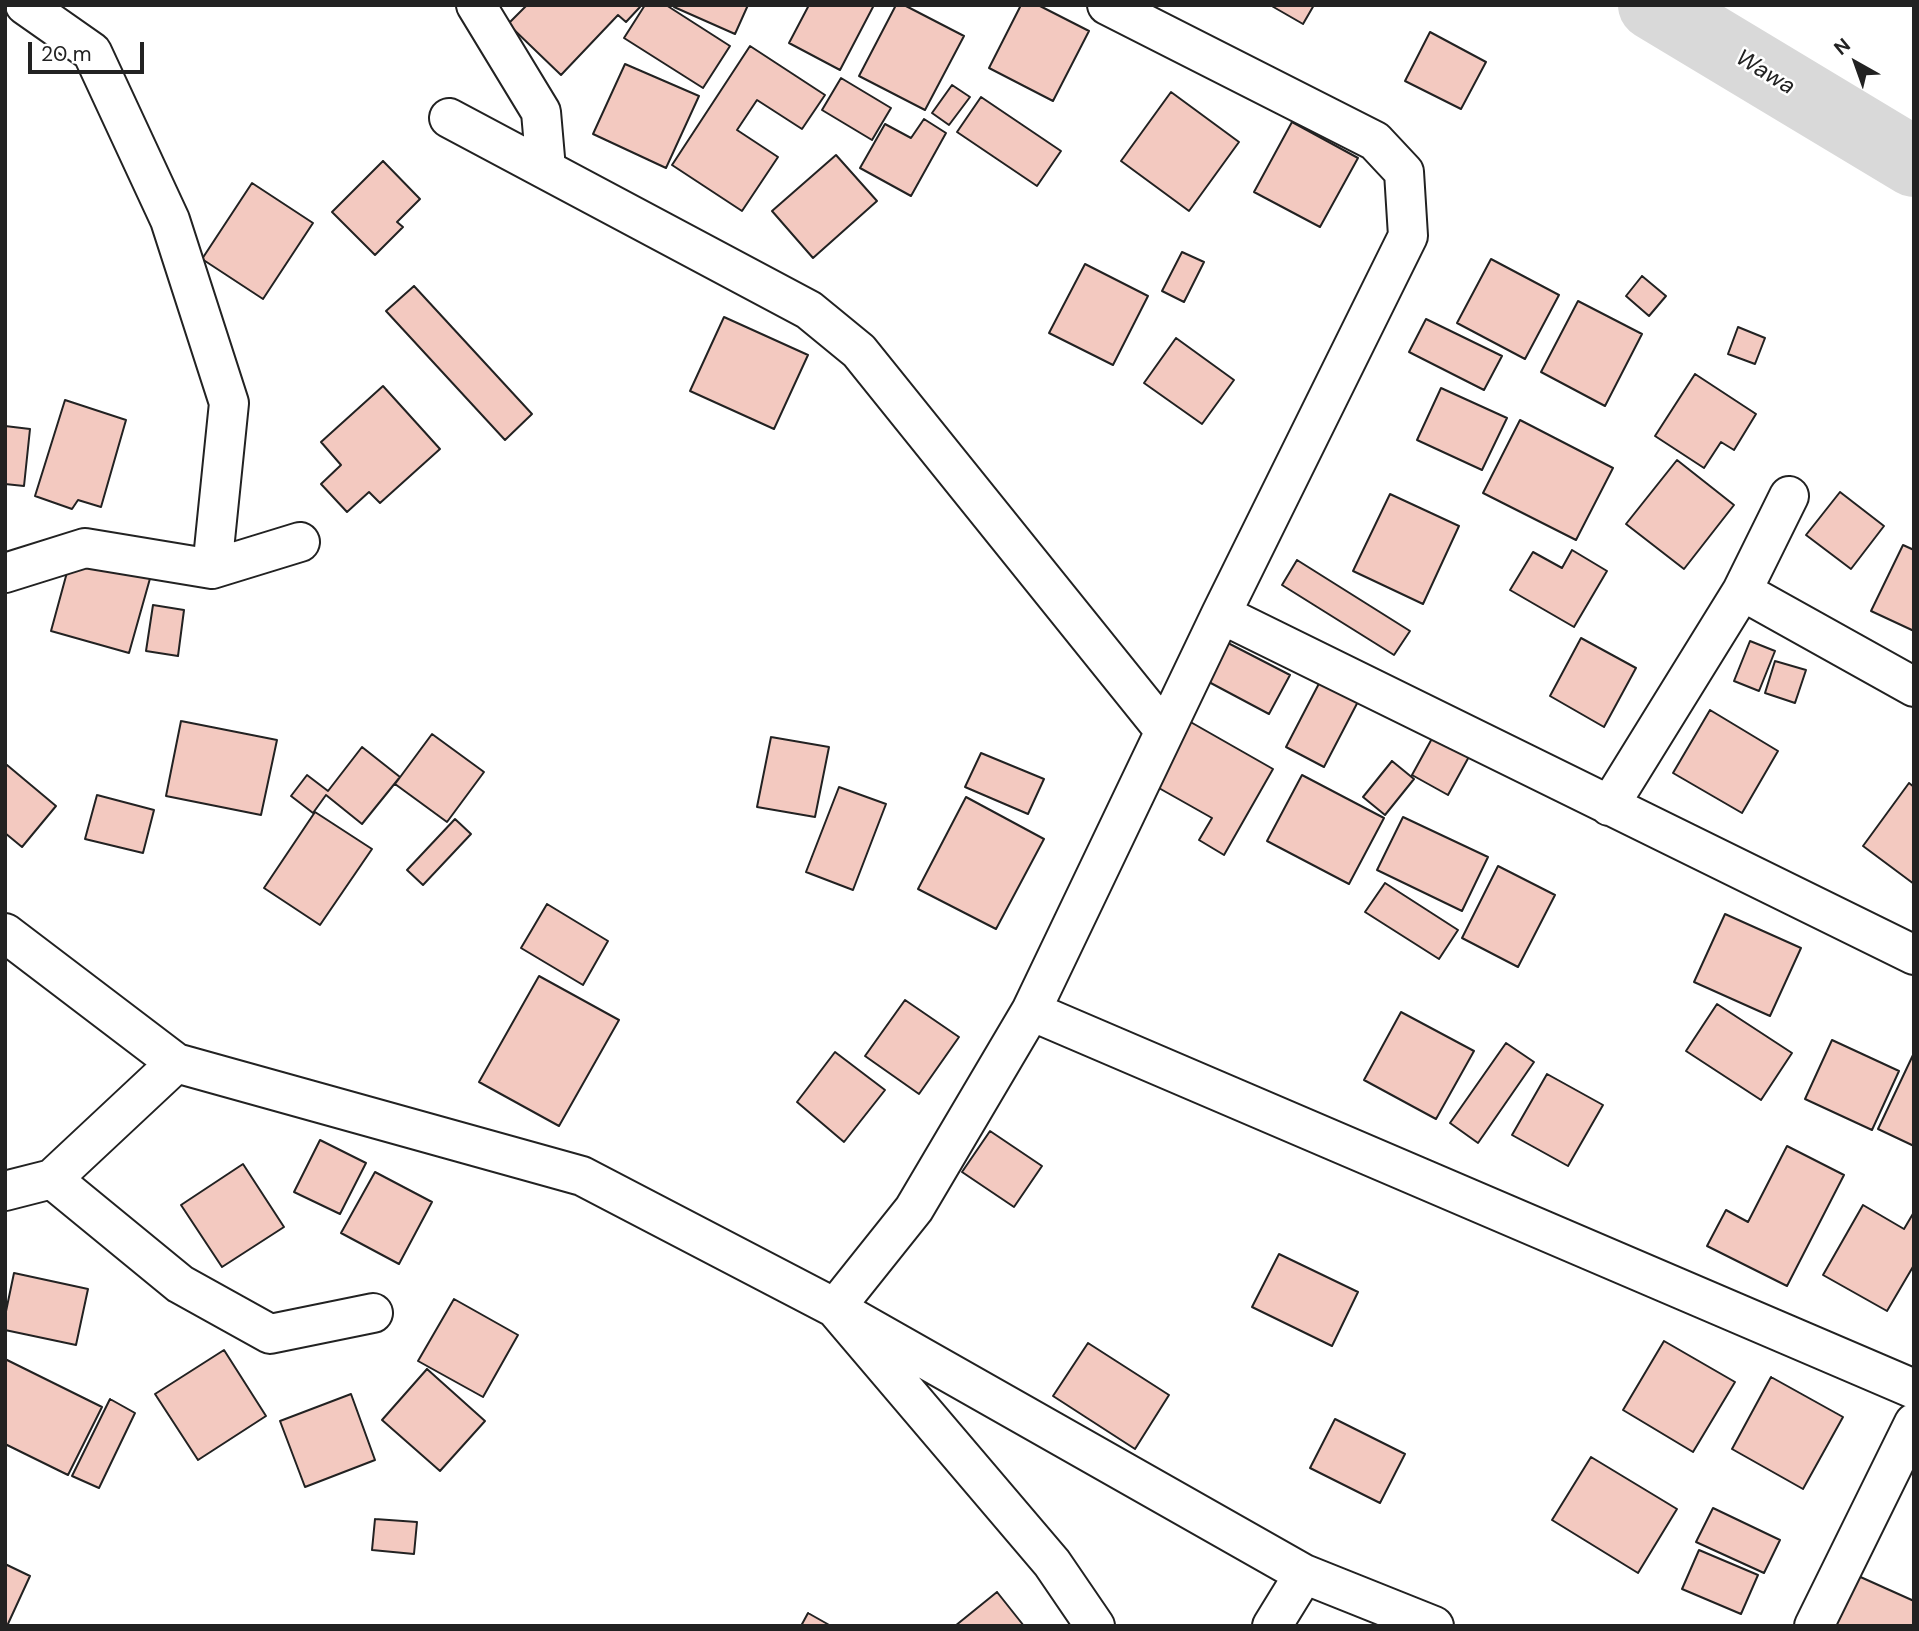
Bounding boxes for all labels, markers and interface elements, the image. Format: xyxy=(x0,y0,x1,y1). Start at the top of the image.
scale bar xyxy=(32,28,147,72)
north arrow xyxy=(1821,28,1891,98)
text: N xyxy=(1829,33,1856,61)
text: 20 m xyxy=(41,40,92,68)
water label: Wawa xyxy=(1730,45,1800,101)

